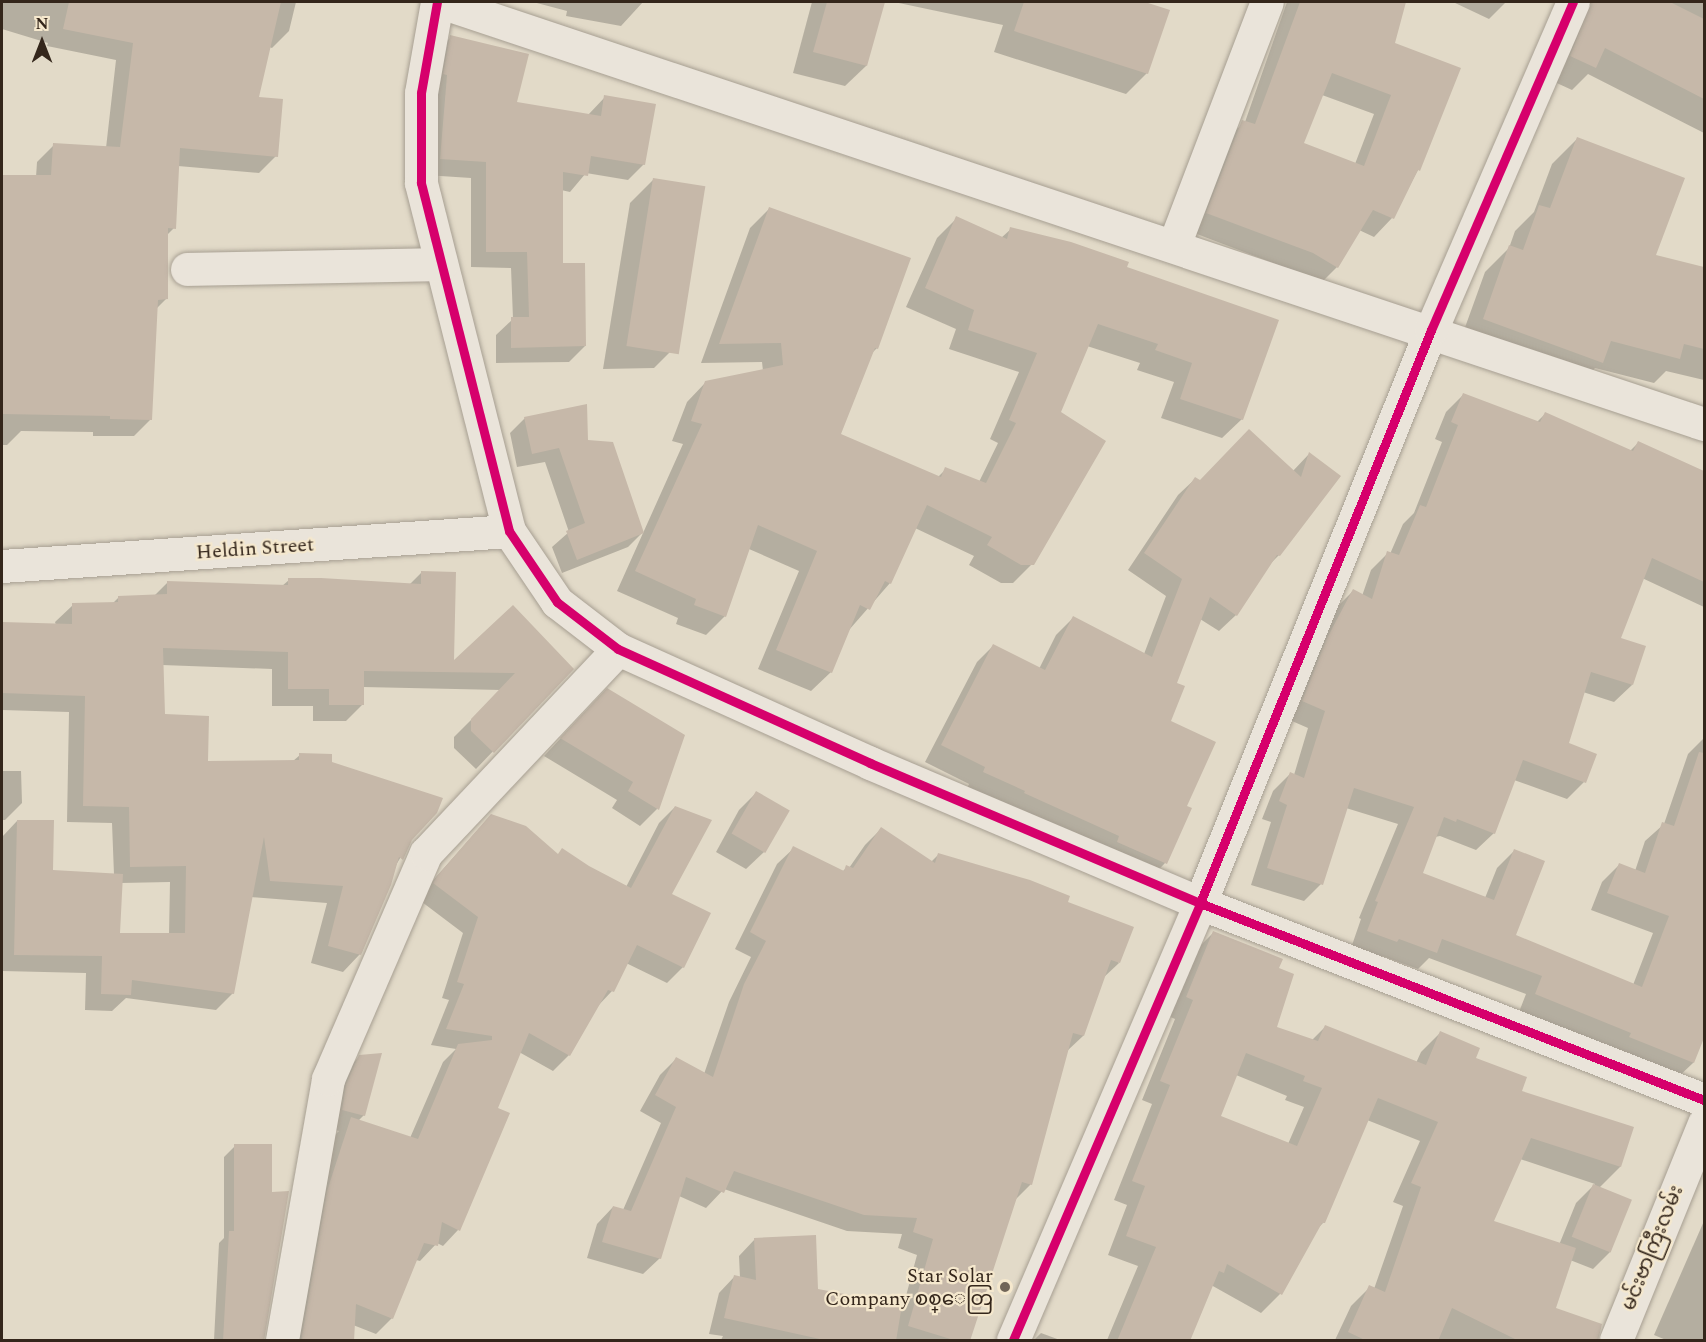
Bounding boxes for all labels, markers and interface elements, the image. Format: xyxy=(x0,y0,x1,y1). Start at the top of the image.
north arrow xyxy=(12,12,72,72)
text: N xyxy=(35,12,49,36)
street label: Heldin Street xyxy=(195,533,315,565)
street label: မင်းဗာကြီးလမ်း xyxy=(1617,1182,1689,1314)
place label: Star Solar Company စစ္ေတြ xyxy=(825,1264,993,1311)
marker: Star Solar Company စစ္ေတြ xyxy=(998,1280,1012,1294)

